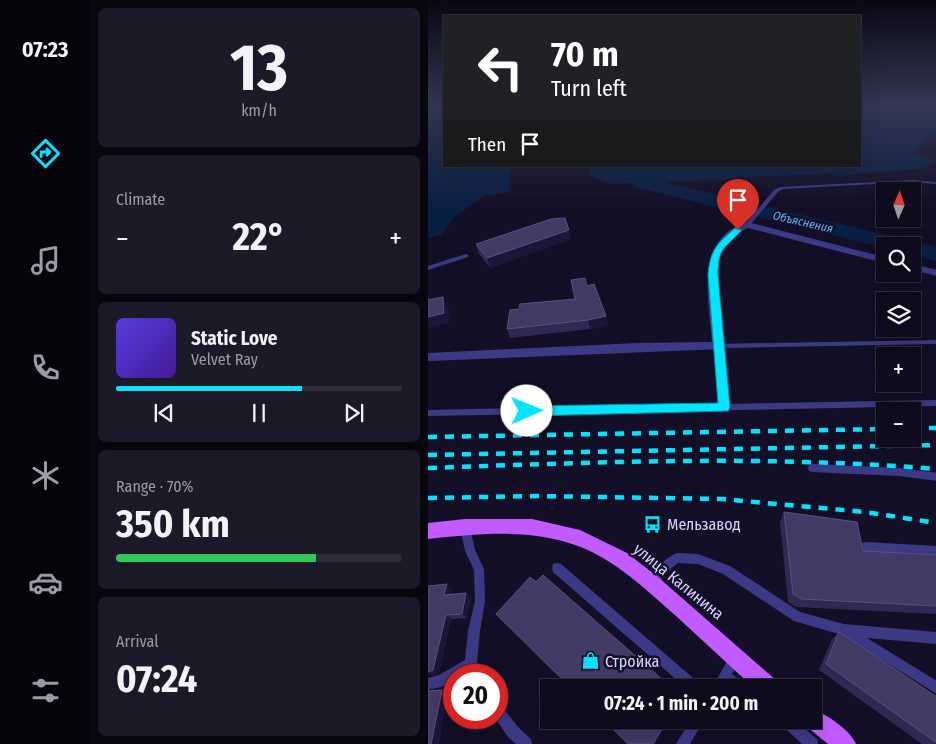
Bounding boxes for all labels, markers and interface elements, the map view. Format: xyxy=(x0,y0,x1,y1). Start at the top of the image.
text: 13 xyxy=(230,29,288,107)
text: 70 m xyxy=(551,33,619,75)
icon: left xyxy=(468,35,533,100)
text: 07:23 xyxy=(22,36,68,63)
text: Turn left xyxy=(551,75,627,102)
text: km/h xyxy=(241,101,277,120)
icon: arrive xyxy=(516,130,544,158)
text: Then xyxy=(468,133,506,156)
icon: directions xyxy=(28,136,63,171)
pin xyxy=(717,179,759,230)
north arrow xyxy=(876,182,920,228)
map controls xyxy=(876,182,921,447)
icon: arrive xyxy=(724,186,752,214)
text: Climate xyxy=(116,190,165,209)
water label: Объяснения xyxy=(771,208,835,236)
text: 22° xyxy=(232,214,285,260)
text: − xyxy=(116,222,129,255)
text: + xyxy=(389,222,402,255)
button: search xyxy=(876,237,921,282)
icon: music xyxy=(28,243,63,278)
button: layers xyxy=(876,292,921,337)
text: Static Love xyxy=(191,327,278,350)
button: + xyxy=(876,347,921,392)
icon: phone xyxy=(28,350,63,385)
text: Velvet Ray xyxy=(191,350,258,369)
position arrow xyxy=(500,384,552,436)
icon: previous xyxy=(150,399,178,427)
icon: pause xyxy=(245,399,273,427)
icon: next xyxy=(340,399,368,427)
button: − xyxy=(876,402,921,447)
icon: climate xyxy=(28,458,63,493)
text: Range · 70% xyxy=(116,477,194,496)
text: 350 km xyxy=(116,501,230,547)
bus stop icon: Мельзавод xyxy=(643,514,663,534)
place label: Мельзавод xyxy=(667,515,741,534)
street label: улица Калинина xyxy=(630,539,728,624)
icon: car xyxy=(28,565,63,600)
text: Arrival xyxy=(116,632,158,651)
shop icon: Стройка xyxy=(581,651,601,671)
place label: Стройка xyxy=(605,652,660,671)
text: 07:24 xyxy=(116,656,197,702)
speed limit sign: 20 xyxy=(443,664,508,729)
icon: filters xyxy=(28,673,63,708)
text: 07:24 · 1 min · 200 m xyxy=(604,692,758,715)

